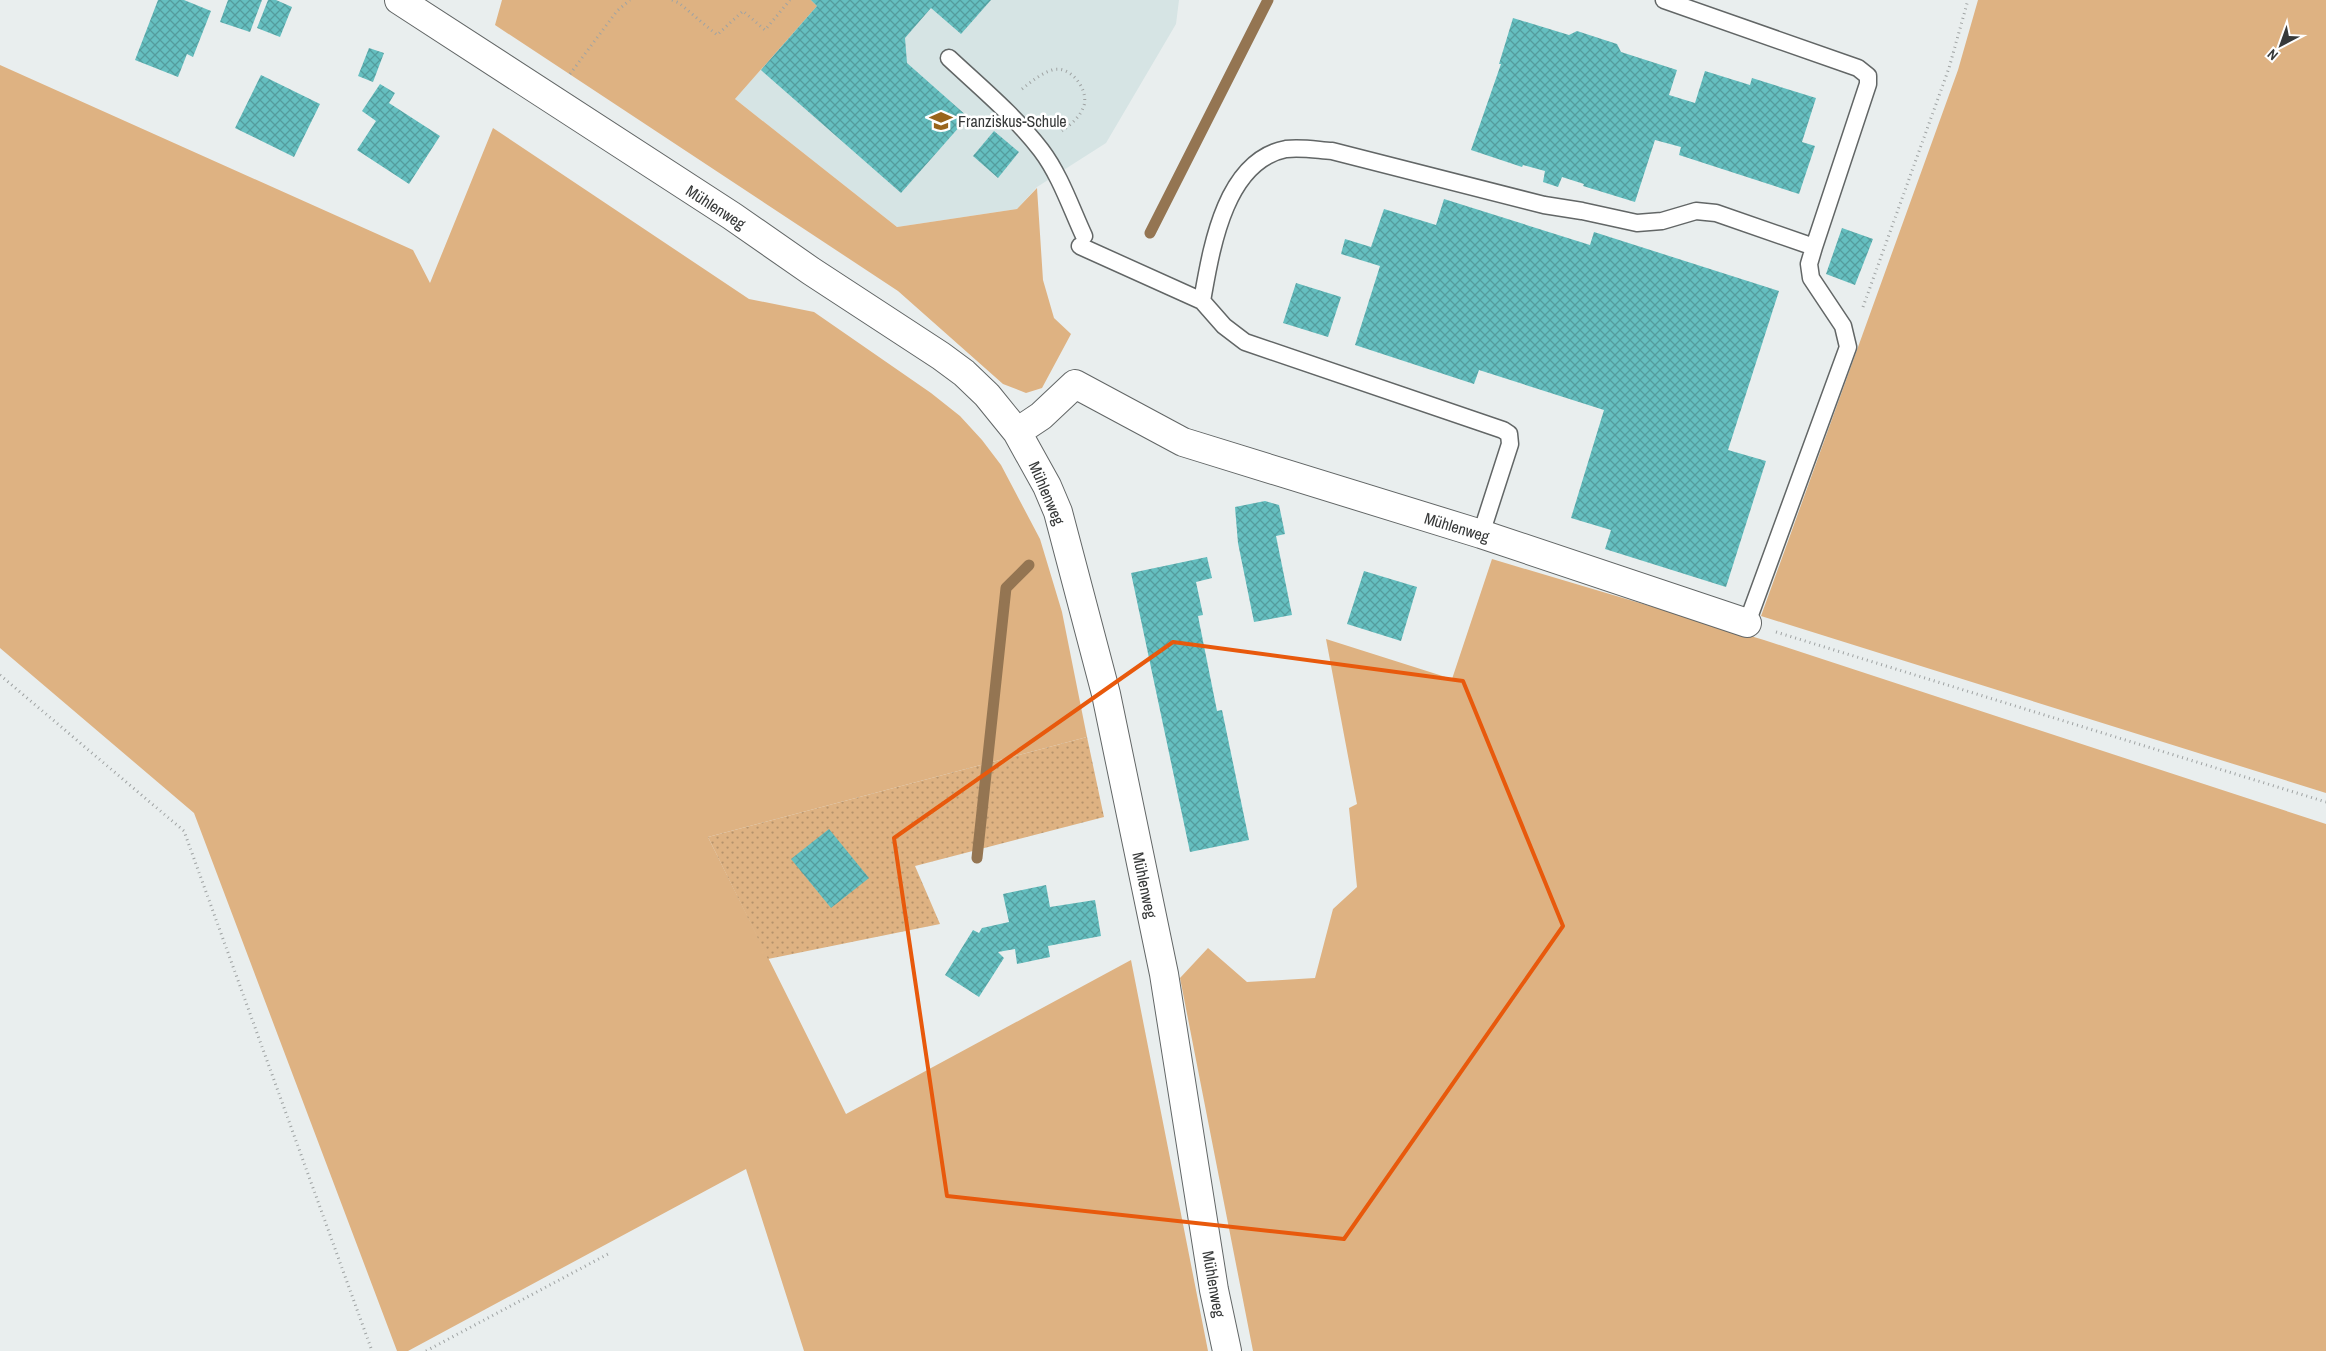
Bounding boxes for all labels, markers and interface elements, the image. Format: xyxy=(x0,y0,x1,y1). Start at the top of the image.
north arrow xyxy=(2256,20,2306,70)
text: N xyxy=(2263,45,2282,64)
school or university icon: Franziskus-Schule xyxy=(928,108,954,134)
place label: Franziskus-Schule xyxy=(958,110,1067,132)
street label: Mühlenweg xyxy=(682,180,751,235)
street label: Mühlenweg xyxy=(1024,458,1071,529)
street label: Mühlenweg xyxy=(1422,507,1493,548)
street label: Mühlenweg xyxy=(1127,850,1163,921)
street label: Mühlenweg xyxy=(1197,1249,1231,1320)

